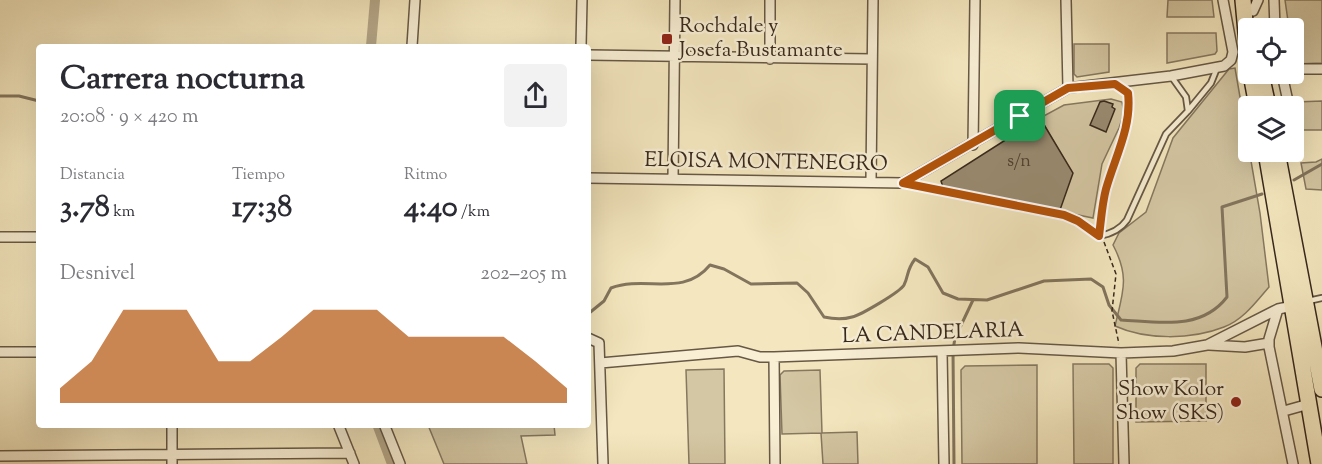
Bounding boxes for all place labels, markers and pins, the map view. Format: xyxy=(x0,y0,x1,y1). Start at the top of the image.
place label: Rochdale y Josefa Bustamante xyxy=(678,12,843,66)
marker: Rochdale y Josefa Bustamante xyxy=(660,32,674,46)
pin xyxy=(994,90,1045,141)
place label: Show Kolor Show (SKS) xyxy=(1116,375,1224,429)
marker: Show Kolor Show (SKS) xyxy=(1229,395,1243,409)

